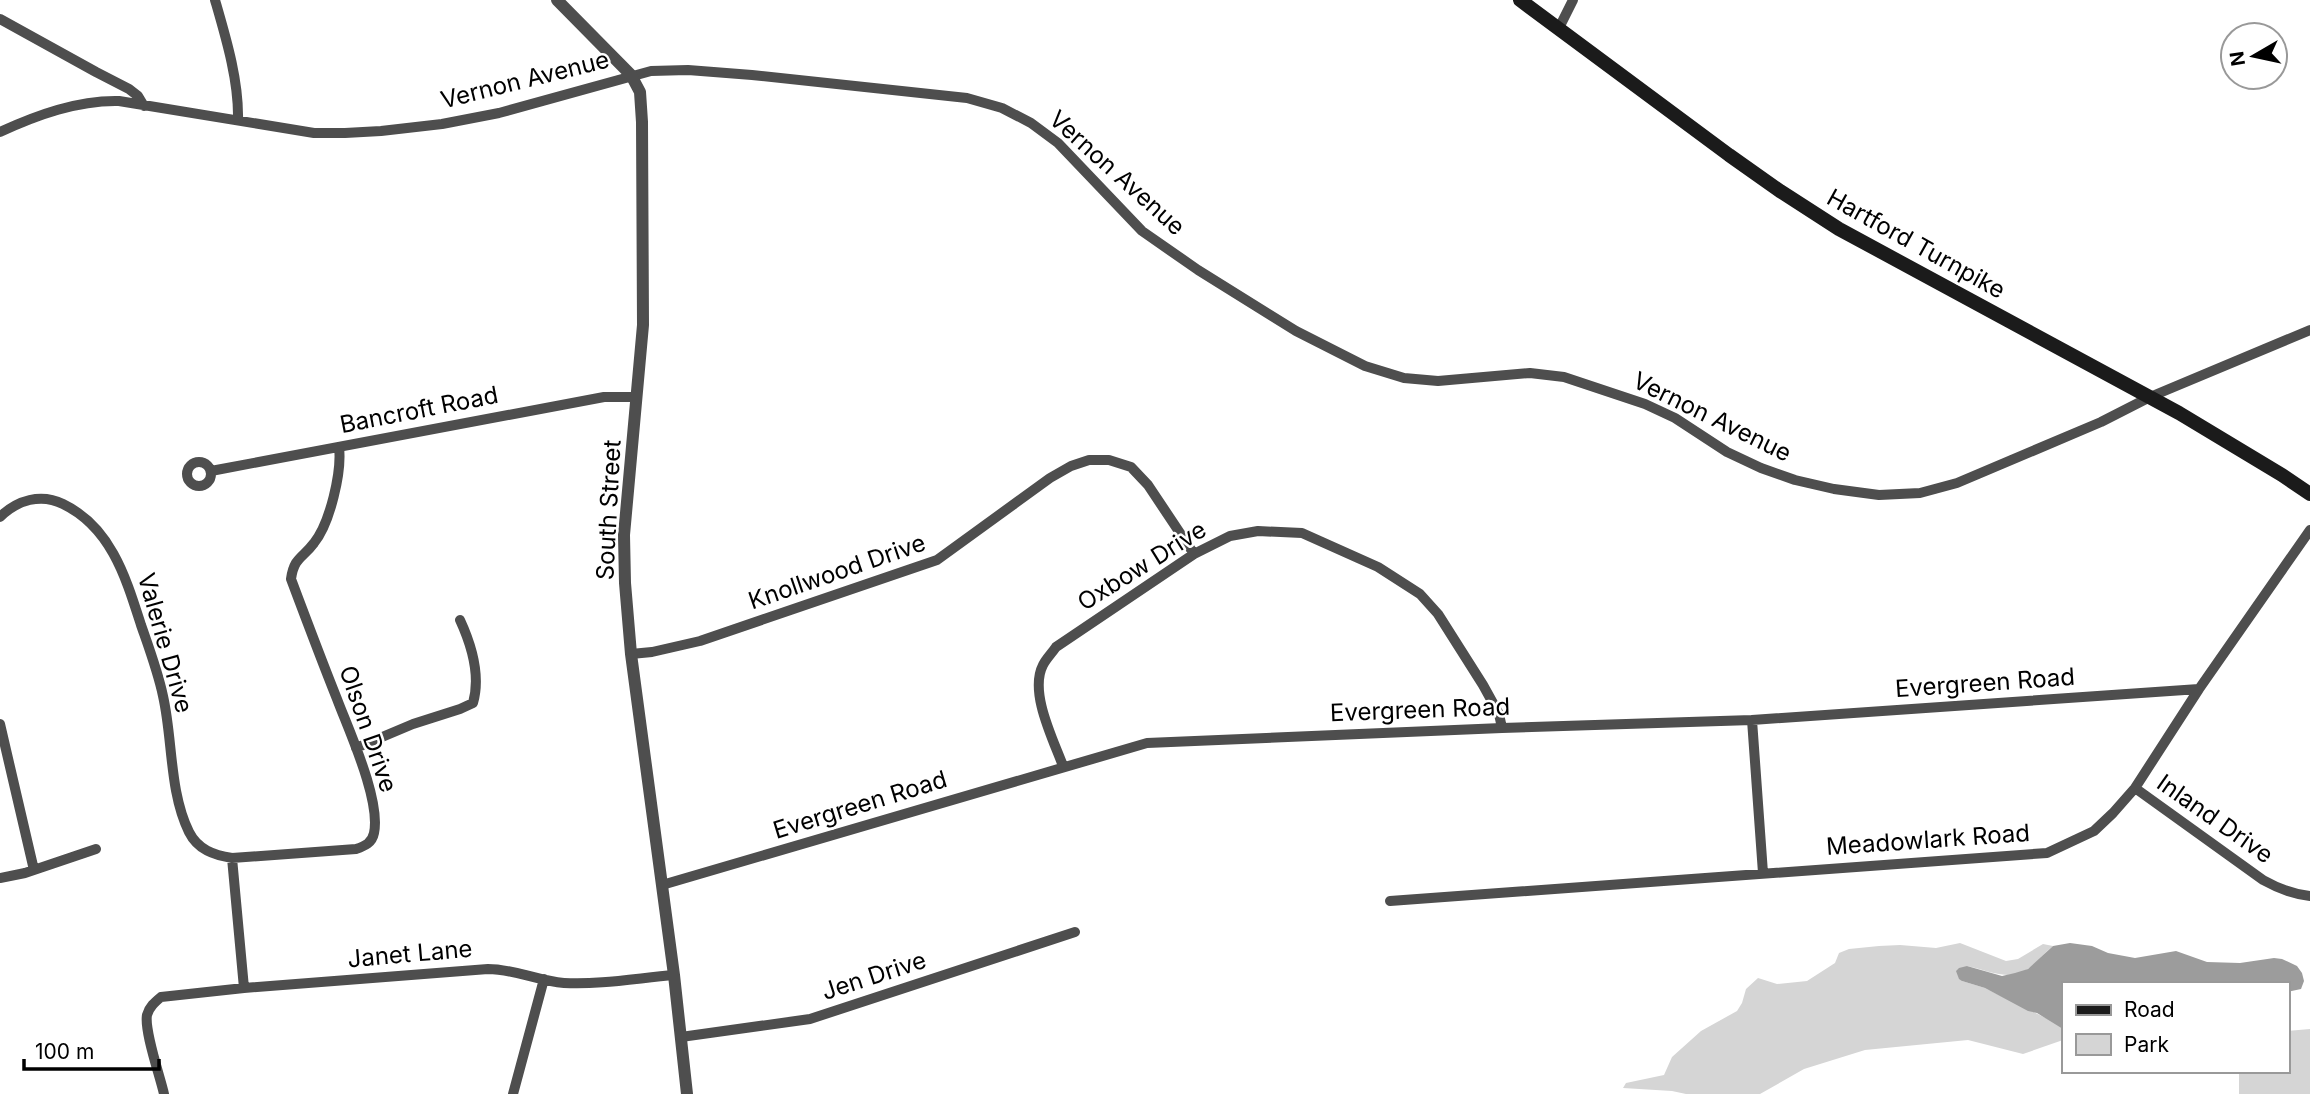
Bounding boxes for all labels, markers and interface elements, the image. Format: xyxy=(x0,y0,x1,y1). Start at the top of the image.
north arrow xyxy=(2219,21,2289,91)
street label: Vernon Avenue xyxy=(438,45,612,114)
text: N xyxy=(2225,50,2250,68)
street label: Vernon Avenue xyxy=(1044,104,1191,241)
street label: Hartford Turnpike xyxy=(1822,183,2010,305)
street label: Vernon Avenue xyxy=(1628,366,1796,467)
street label: Bancroft Road xyxy=(337,380,501,439)
street label: South Street xyxy=(590,439,627,581)
street label: Oxbow Drive xyxy=(1072,515,1211,617)
street label: Knollwood Drive xyxy=(745,528,929,615)
street label: Valerie Drive xyxy=(132,570,199,716)
street label: Olson Drive xyxy=(333,662,404,796)
street label: Evergreen Road xyxy=(1894,662,2076,703)
street label: Evergreen Road xyxy=(1329,692,1511,727)
street label: Evergreen Road xyxy=(769,764,950,845)
street label: Inland Drive xyxy=(2152,768,2279,869)
street label: Meadowlark Road xyxy=(1825,818,2031,861)
street label: Janet Lane xyxy=(346,934,474,973)
street label: Jen Drive xyxy=(818,945,930,1006)
legend xyxy=(2062,982,2289,1073)
text: Road xyxy=(2124,997,2175,1022)
scale bar xyxy=(24,1028,159,1072)
text: Park xyxy=(2124,1032,2169,1057)
text: 100 m xyxy=(35,1039,94,1064)

